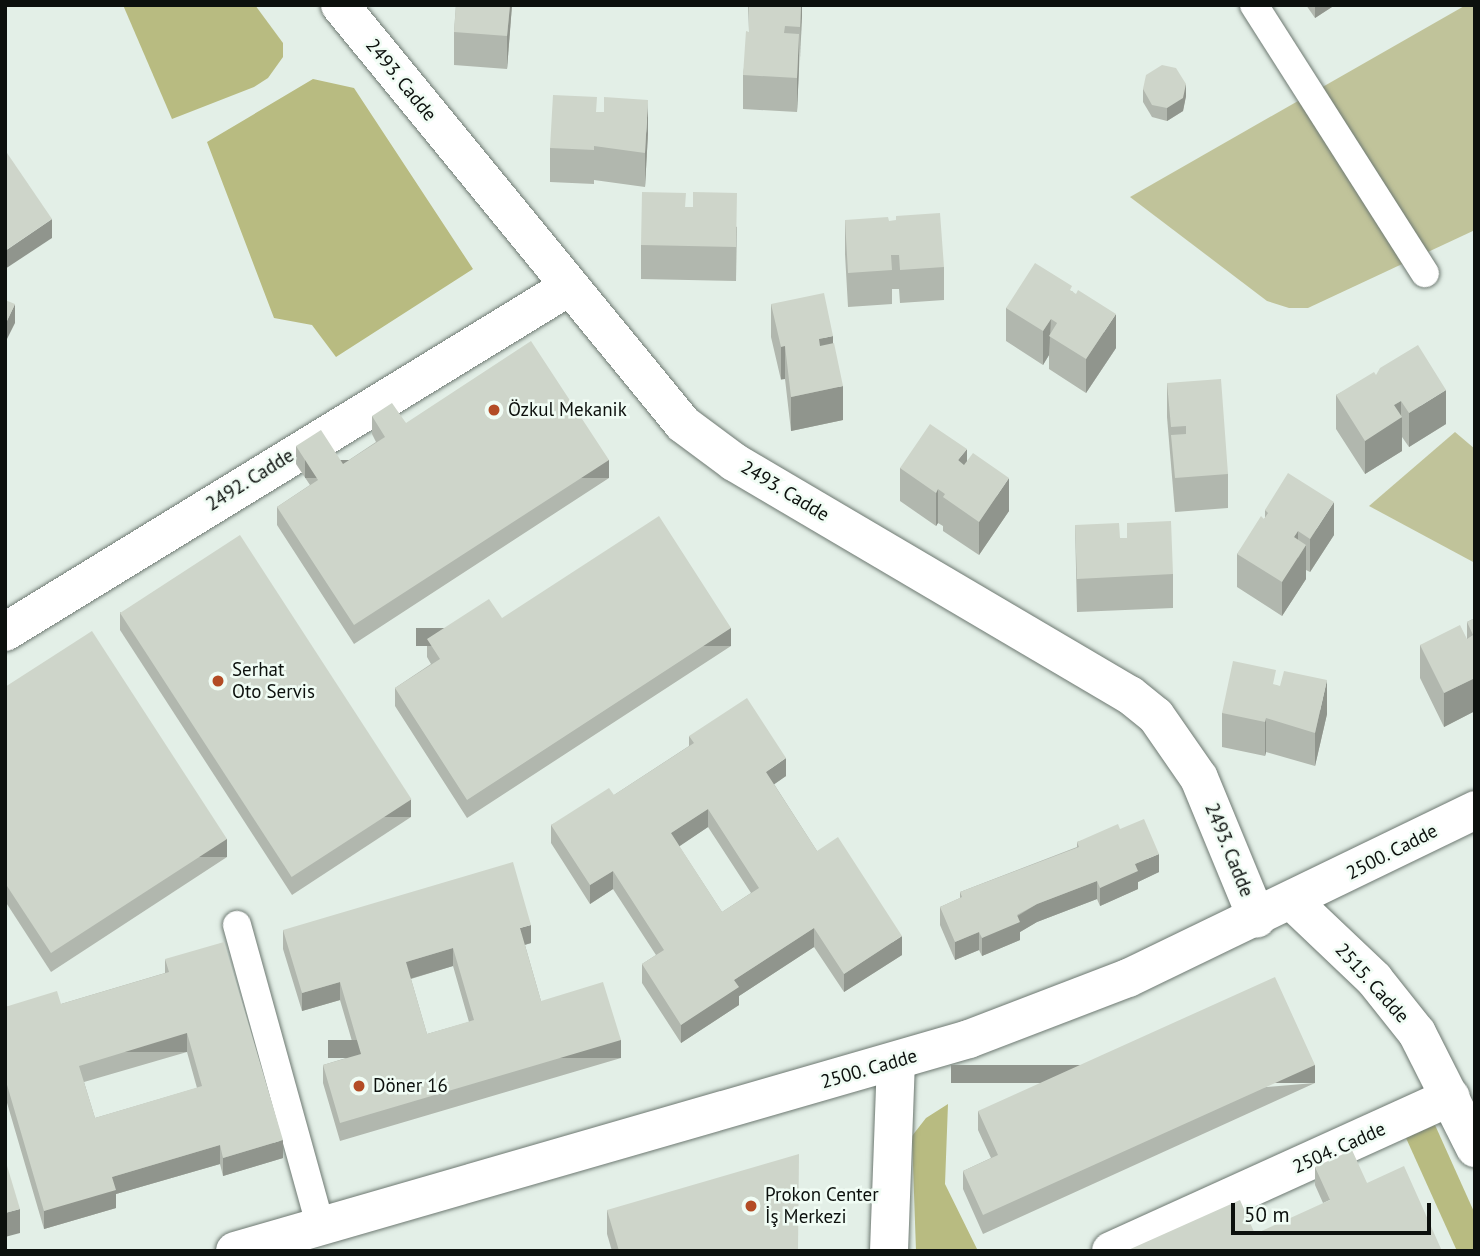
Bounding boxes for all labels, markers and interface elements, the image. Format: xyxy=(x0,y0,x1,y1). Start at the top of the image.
street label: 2493. Cadde xyxy=(360,34,442,126)
place label: Özkul Mekanik xyxy=(508,399,627,421)
marker: Özkul Mekanik xyxy=(486,402,502,418)
street label: 2492. Cadde xyxy=(201,444,299,516)
street label: 2493. Cadde xyxy=(736,455,834,527)
place label: Serhat Oto Servis xyxy=(232,659,315,703)
marker: Serhat Oto Servis xyxy=(210,673,226,689)
street label: 2493. Cadde xyxy=(1200,799,1258,901)
street label: 2500. Cadde xyxy=(1342,819,1442,885)
street label: 2515. Cadde xyxy=(1330,938,1414,1028)
street label: 2500. Cadde xyxy=(818,1044,920,1094)
place label: Döner 16 xyxy=(373,1075,448,1097)
marker: Döner 16 xyxy=(351,1078,367,1094)
street label: 2504. Cadde xyxy=(1288,1117,1390,1179)
place label: Prokon Center İş Merkezi xyxy=(765,1184,879,1228)
scale bar xyxy=(1235,1190,1434,1234)
marker: Prokon Center İş Merkezi xyxy=(743,1198,759,1214)
text: 50 m xyxy=(1244,1201,1290,1228)

